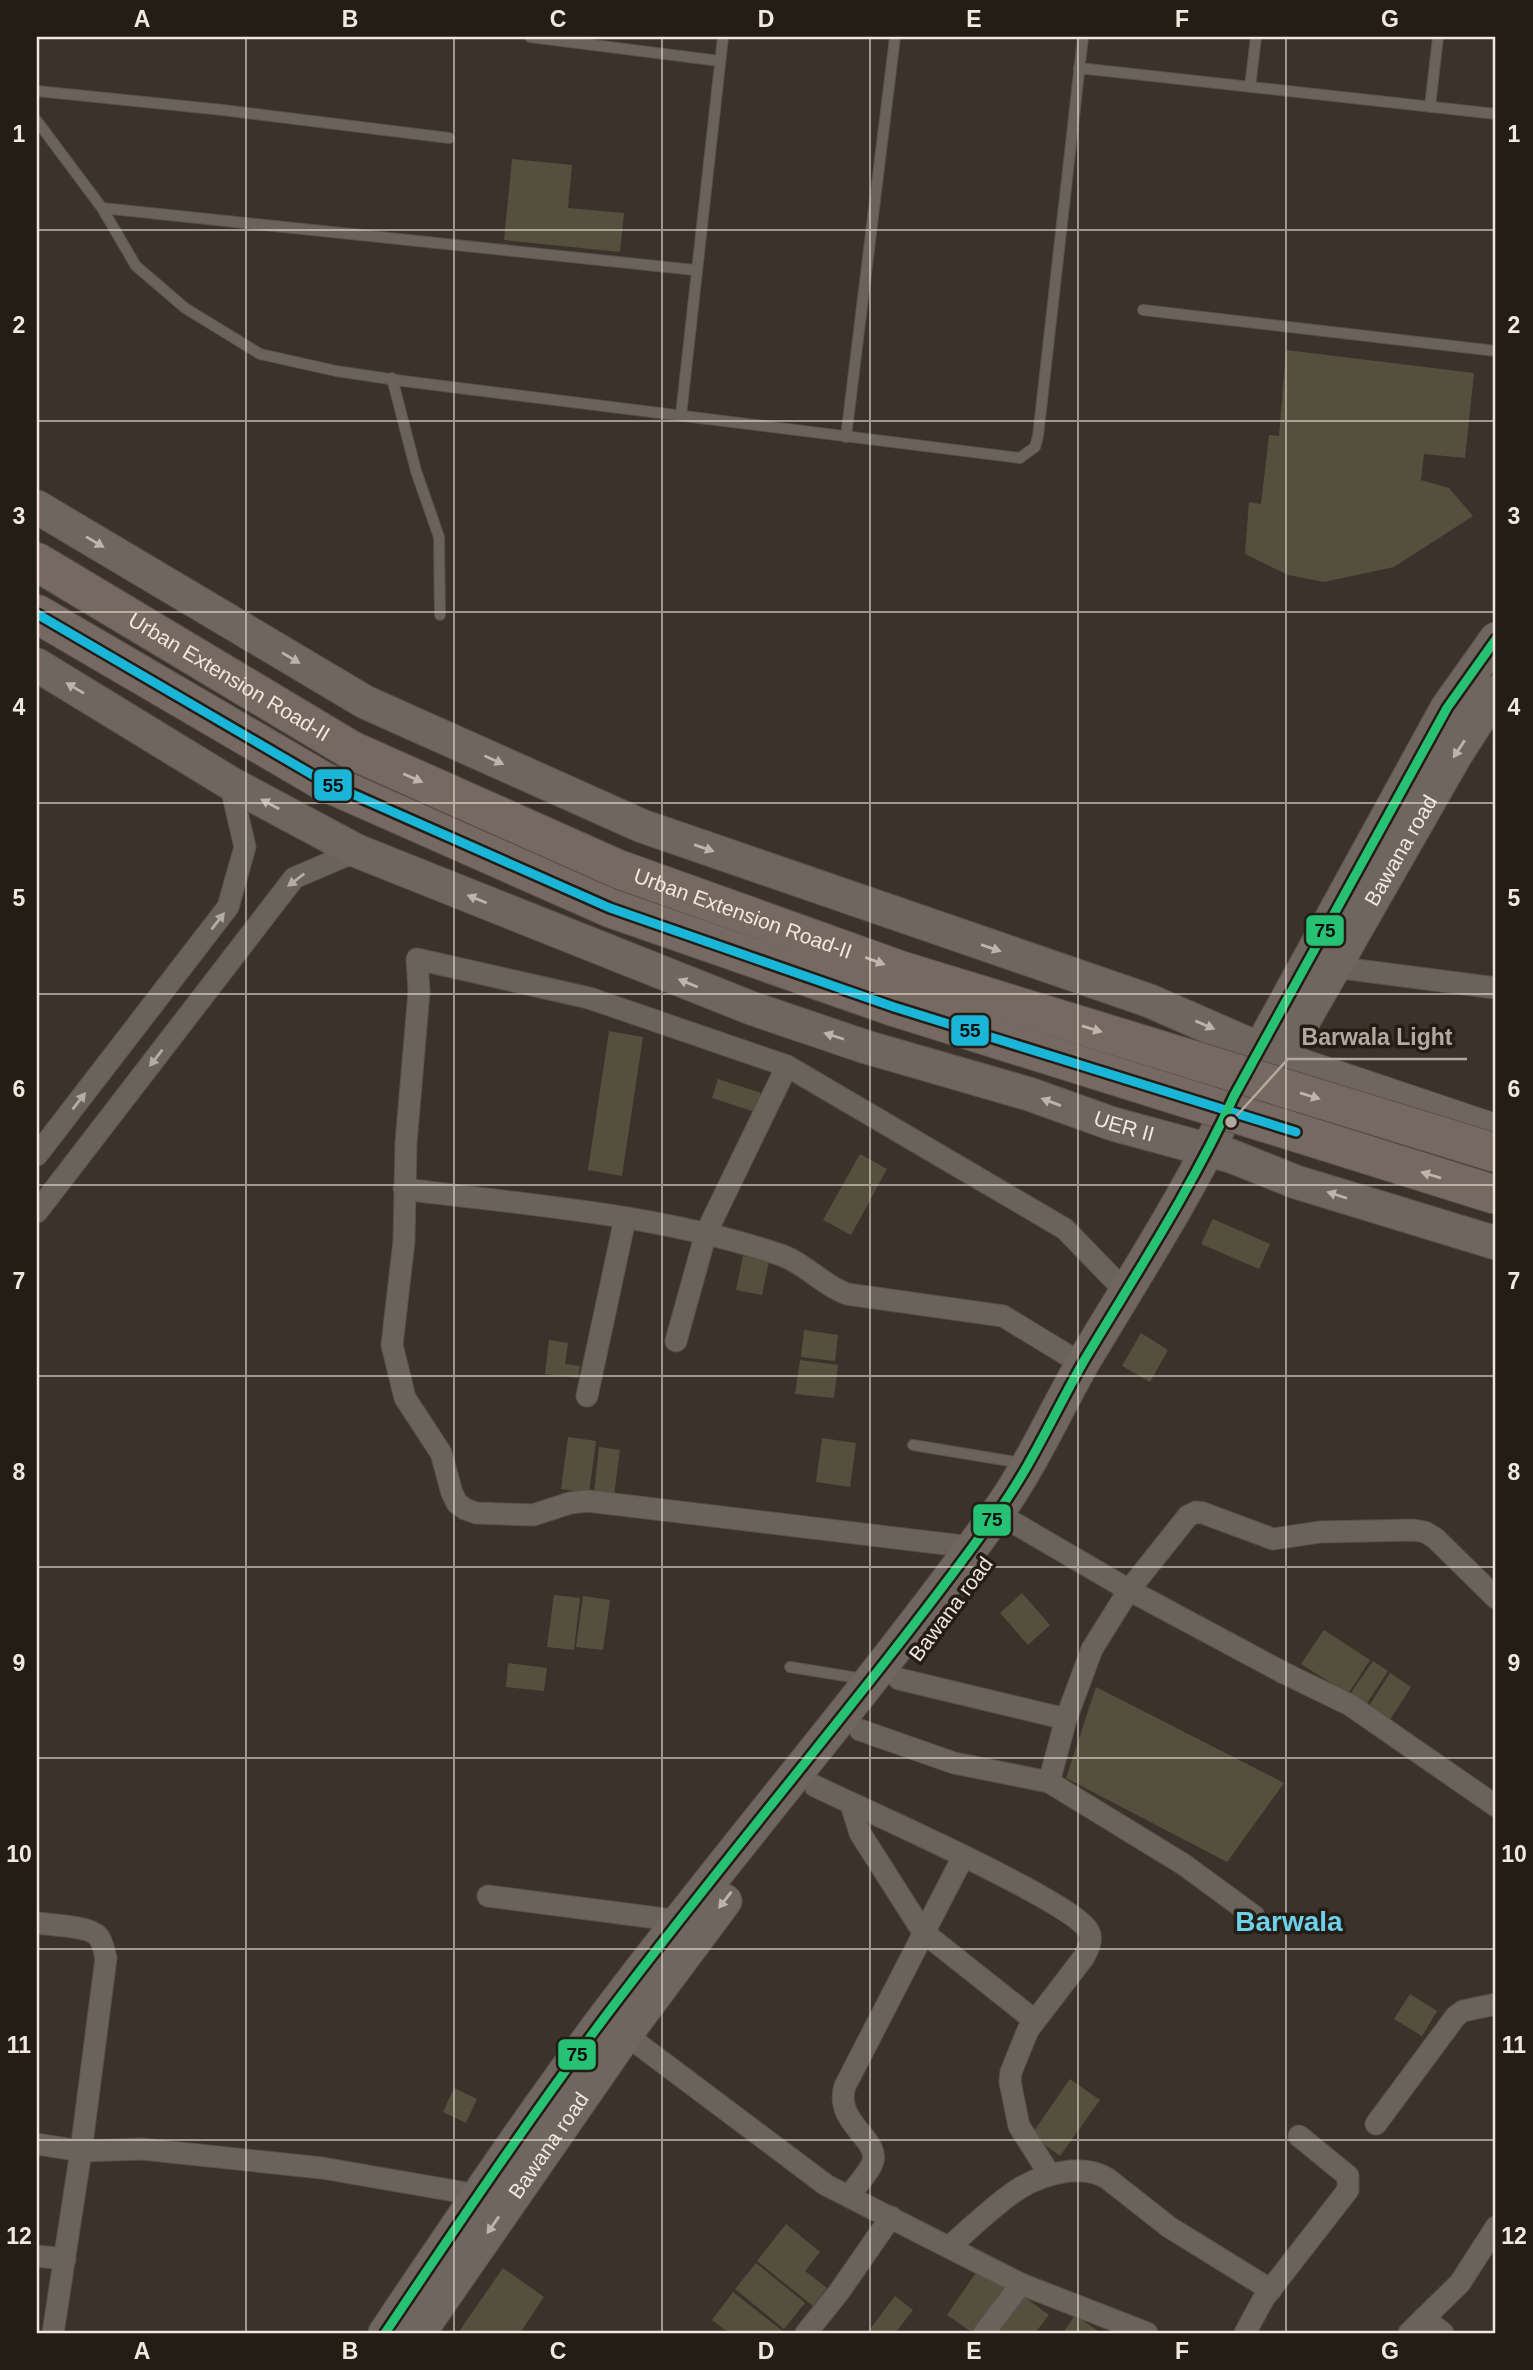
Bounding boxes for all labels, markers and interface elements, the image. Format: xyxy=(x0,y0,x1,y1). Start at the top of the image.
text: A xyxy=(134,6,150,32)
text: B xyxy=(342,6,358,32)
text: C xyxy=(550,6,566,32)
text: D xyxy=(758,6,774,32)
text: E xyxy=(966,6,982,32)
text: F xyxy=(1175,6,1189,32)
text: G xyxy=(1381,6,1399,32)
text: 1 xyxy=(13,121,26,147)
text: 1 xyxy=(1508,121,1521,147)
text: 2 xyxy=(13,312,25,338)
text: 2 xyxy=(1508,312,1520,338)
text: 3 xyxy=(13,503,25,529)
text: 3 xyxy=(1508,503,1520,529)
one-way arrow xyxy=(86,536,105,548)
street label: Urban Extension Road-II xyxy=(125,608,334,746)
one-way arrow xyxy=(281,652,300,664)
one-way arrow xyxy=(65,682,84,695)
text: 4 xyxy=(13,694,26,720)
text: 4 xyxy=(1508,694,1521,720)
one-way arrow xyxy=(1452,740,1465,759)
one-way arrow xyxy=(484,754,504,766)
line badge: 55 xyxy=(313,768,353,802)
one-way arrow xyxy=(403,773,424,784)
text: 55 xyxy=(322,775,344,796)
street label: Bawana road xyxy=(1360,791,1441,910)
one-way arrow xyxy=(260,799,280,810)
one-way arrow xyxy=(693,843,714,854)
street label: Urban Extension Road-II xyxy=(631,864,855,963)
one-way arrow xyxy=(287,873,306,887)
text: 5 xyxy=(13,885,26,911)
text: 5 xyxy=(1508,885,1521,911)
one-way arrow xyxy=(466,893,487,904)
one-way arrow xyxy=(210,912,225,930)
line badge: 75 xyxy=(1305,914,1345,947)
text: 75 xyxy=(1314,920,1336,941)
one-way arrow xyxy=(981,943,1002,954)
one-way arrow xyxy=(865,956,886,967)
one-way arrow xyxy=(677,978,698,989)
line badge: 55 xyxy=(950,1014,990,1047)
callout: Barwala Light xyxy=(1288,1015,1467,1059)
text: 55 xyxy=(959,1020,981,1041)
one-way arrow xyxy=(1195,1020,1216,1031)
one-way arrow xyxy=(1082,1024,1103,1035)
text: Barwala Light xyxy=(1302,1024,1453,1050)
one-way arrow xyxy=(823,1030,844,1041)
one-way arrow xyxy=(148,1048,163,1066)
text: 6 xyxy=(13,1076,25,1102)
text: 6 xyxy=(1508,1076,1520,1102)
one-way arrow xyxy=(1299,1091,1320,1101)
one-way arrow xyxy=(71,1092,86,1110)
one-way arrow xyxy=(1041,1096,1062,1107)
street label: UER II xyxy=(1091,1106,1157,1146)
one-way arrow xyxy=(1420,1169,1441,1179)
one-way arrow xyxy=(1327,1189,1348,1199)
text: 7 xyxy=(13,1268,25,1294)
text: 7 xyxy=(1508,1268,1520,1294)
text: 8 xyxy=(13,1459,26,1485)
text: 8 xyxy=(1508,1459,1521,1485)
line badge: 75 xyxy=(972,1503,1012,1537)
text: 75 xyxy=(981,1509,1003,1530)
street label: Bawana road xyxy=(904,1552,997,1665)
text: 9 xyxy=(13,1650,25,1676)
text: 9 xyxy=(1508,1650,1520,1676)
text: 10 xyxy=(6,1841,32,1867)
text: 10 xyxy=(1501,1841,1527,1867)
one-way arrow xyxy=(719,1891,733,1909)
district label: Barwala xyxy=(1235,1906,1343,1937)
text: 11 xyxy=(7,2032,31,2058)
text: 11 xyxy=(1502,2032,1526,2058)
line badge: 75 xyxy=(557,2038,597,2071)
text: 75 xyxy=(566,2044,588,2065)
street label: Bawana road xyxy=(504,2088,593,2203)
one-way arrow xyxy=(487,2215,500,2234)
text: 12 xyxy=(6,2223,32,2249)
text: 12 xyxy=(1501,2223,1527,2249)
text: A xyxy=(134,2338,150,2364)
text: B xyxy=(342,2338,358,2364)
text: C xyxy=(550,2338,566,2364)
text: D xyxy=(758,2338,774,2364)
text: E xyxy=(966,2338,982,2364)
text: F xyxy=(1175,2338,1189,2364)
text: G xyxy=(1381,2338,1399,2364)

